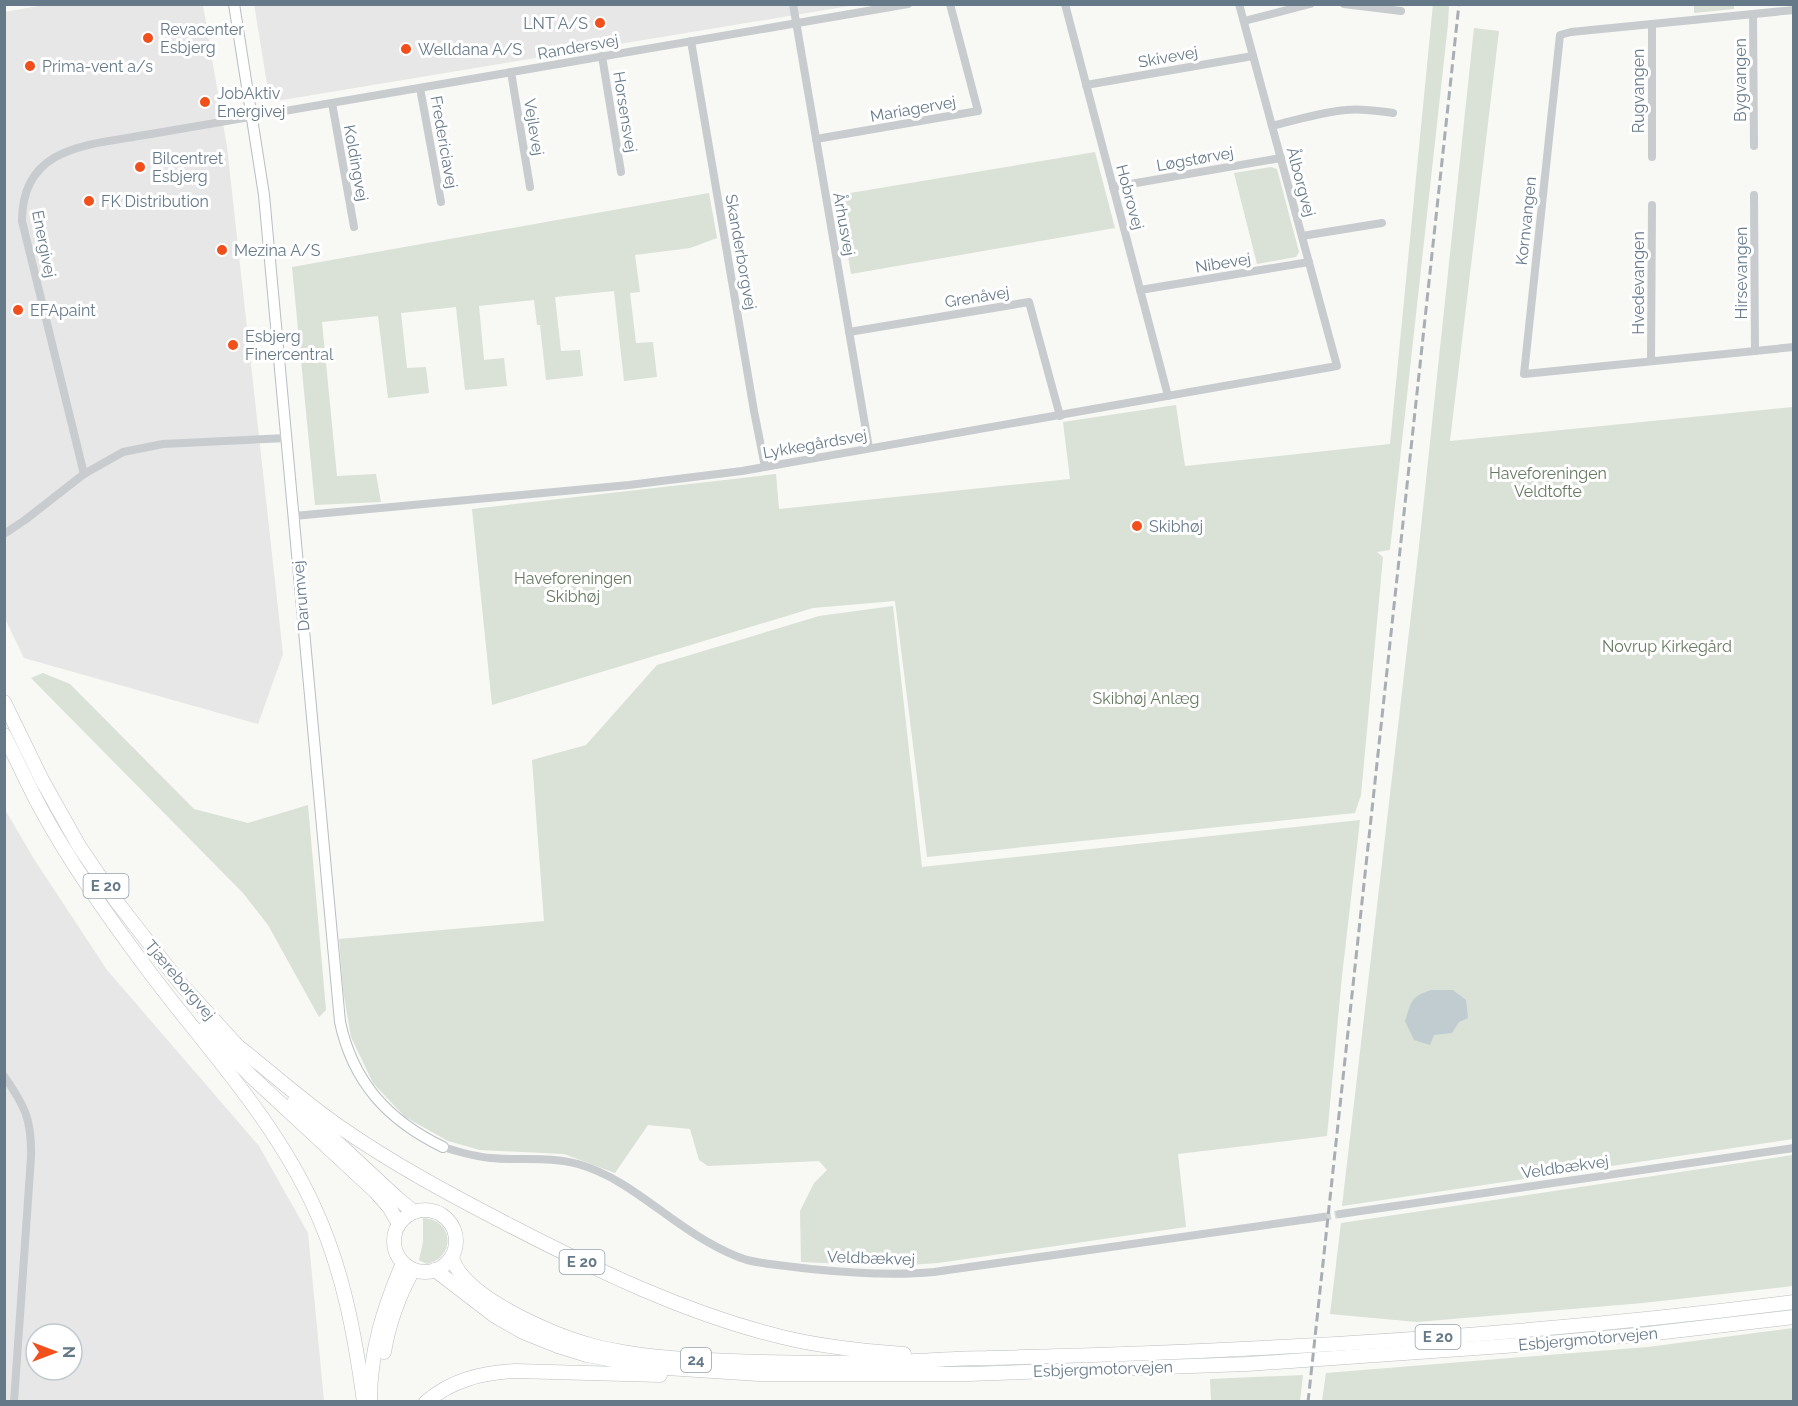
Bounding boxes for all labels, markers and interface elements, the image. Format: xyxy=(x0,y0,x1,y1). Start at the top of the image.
place label: LNT A/S xyxy=(523,14,588,33)
marker: LNT A/S xyxy=(593,16,607,30)
place label: Revacenter Esbjerg xyxy=(160,20,244,57)
marker: Revacenter Esbjerg xyxy=(141,31,155,45)
street label: Randersvej xyxy=(536,31,620,63)
street label: Bygvangen xyxy=(1731,38,1750,122)
place label: Welldana A/S xyxy=(418,40,523,59)
marker: Welldana A/S xyxy=(399,42,413,56)
street label: Skivevej xyxy=(1137,42,1199,72)
street label: Rugvangen xyxy=(1629,49,1648,133)
place label: Prima-vent a/s xyxy=(42,57,153,76)
marker: Prima-vent a/s xyxy=(23,59,37,73)
street label: Horsensvej xyxy=(609,70,641,154)
place label: JobAktiv Energivej xyxy=(217,84,285,121)
street label: Mariagervej xyxy=(869,92,957,126)
street label: Fredericiavej xyxy=(426,94,462,190)
marker: JobAktiv Energivej xyxy=(198,95,212,109)
street label: Vejlevej xyxy=(520,97,548,157)
street label: Koldingvej xyxy=(340,123,372,203)
street label: Løgstørvej xyxy=(1155,143,1235,175)
street label: Ålborgvej xyxy=(1283,145,1320,219)
place label: Bilcentret Esbjerg xyxy=(152,149,224,186)
marker: Bilcentret Esbjerg xyxy=(133,160,147,174)
street label: Hobrovej xyxy=(1112,162,1148,232)
street label: Kornvangen xyxy=(1512,176,1540,266)
street label: Århusvej xyxy=(829,191,860,257)
place label: FK Distribution xyxy=(101,192,209,211)
street label: Skanderborgvej xyxy=(721,193,761,311)
marker: FK Distribution xyxy=(82,194,96,208)
street label: Energivej xyxy=(28,209,60,279)
street label: Hirsevangen xyxy=(1732,227,1751,319)
street label: Hvedevangen xyxy=(1629,231,1648,335)
place label: Mezina A/S xyxy=(234,241,321,260)
marker: Mezina A/S xyxy=(215,243,229,257)
street label: Nibevej xyxy=(1194,249,1252,277)
street label: Grenåvej xyxy=(943,283,1011,311)
place label: EFApaint xyxy=(30,301,96,320)
marker: EFApaint xyxy=(11,303,25,317)
place label: Esbjerg Finercentral xyxy=(245,327,334,364)
marker: Esbjerg Finercentral xyxy=(226,338,240,352)
street label: Lykkegårdsvej xyxy=(761,425,869,463)
park label: Haveforeningen Veldtofte xyxy=(1489,464,1607,501)
place label: Skibhøj xyxy=(1149,517,1203,536)
marker: Skibhøj xyxy=(1130,519,1144,533)
street label: Darumvej xyxy=(288,560,314,632)
park label: Haveforeningen Skibhøj xyxy=(514,569,632,606)
park label: Novrup Kirkegård xyxy=(1602,637,1732,656)
park label: Skibhøj Anlæg xyxy=(1093,689,1199,708)
road number: E 20 xyxy=(84,874,128,898)
street label: Tjæreborgvej xyxy=(141,936,219,1024)
street label: Veldbækvej xyxy=(1520,1151,1610,1183)
street label: Veldbækvej xyxy=(827,1247,915,1269)
road number: E 20 xyxy=(560,1250,604,1274)
north arrow xyxy=(24,1322,84,1382)
street label: Esbjergmotorvejen xyxy=(1517,1323,1659,1355)
road number: E 20 xyxy=(1416,1325,1460,1349)
text: N xyxy=(59,1346,78,1358)
road number: 24 xyxy=(681,1348,711,1372)
street label: Esbjergmotorvejen xyxy=(1033,1357,1173,1381)

